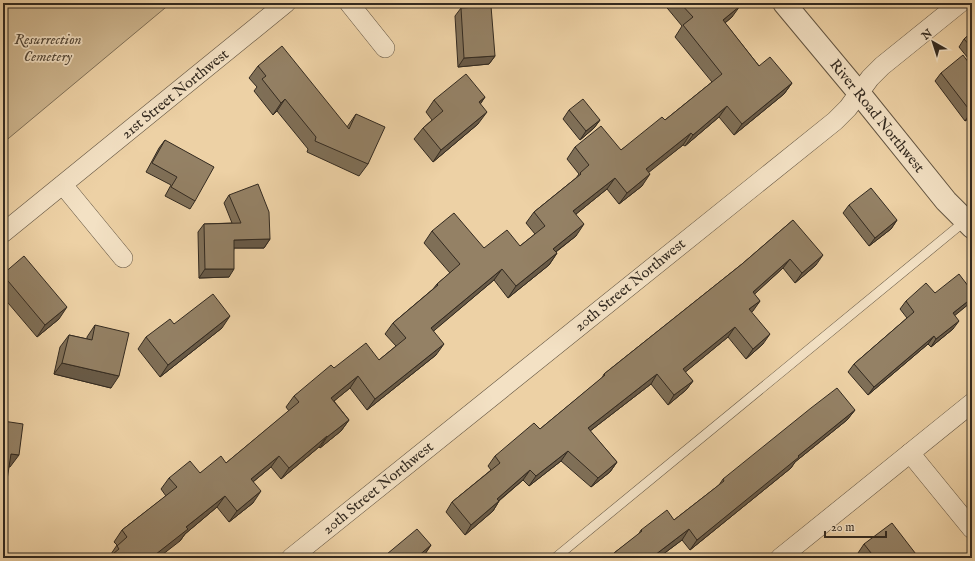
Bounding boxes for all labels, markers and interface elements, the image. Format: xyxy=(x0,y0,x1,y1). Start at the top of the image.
north arrow xyxy=(913,22,953,62)
text: N xyxy=(918,26,936,44)
park label: Resurrection Cemetery xyxy=(14,30,82,66)
street label: 21st Street Northwest xyxy=(117,45,233,143)
street label: River Road Northwest xyxy=(825,55,929,177)
street label: 20th Street Northwest xyxy=(571,234,689,336)
street label: 20th Street Northwest xyxy=(319,437,437,539)
scale bar xyxy=(825,513,886,539)
text: 20 m xyxy=(831,520,854,535)

